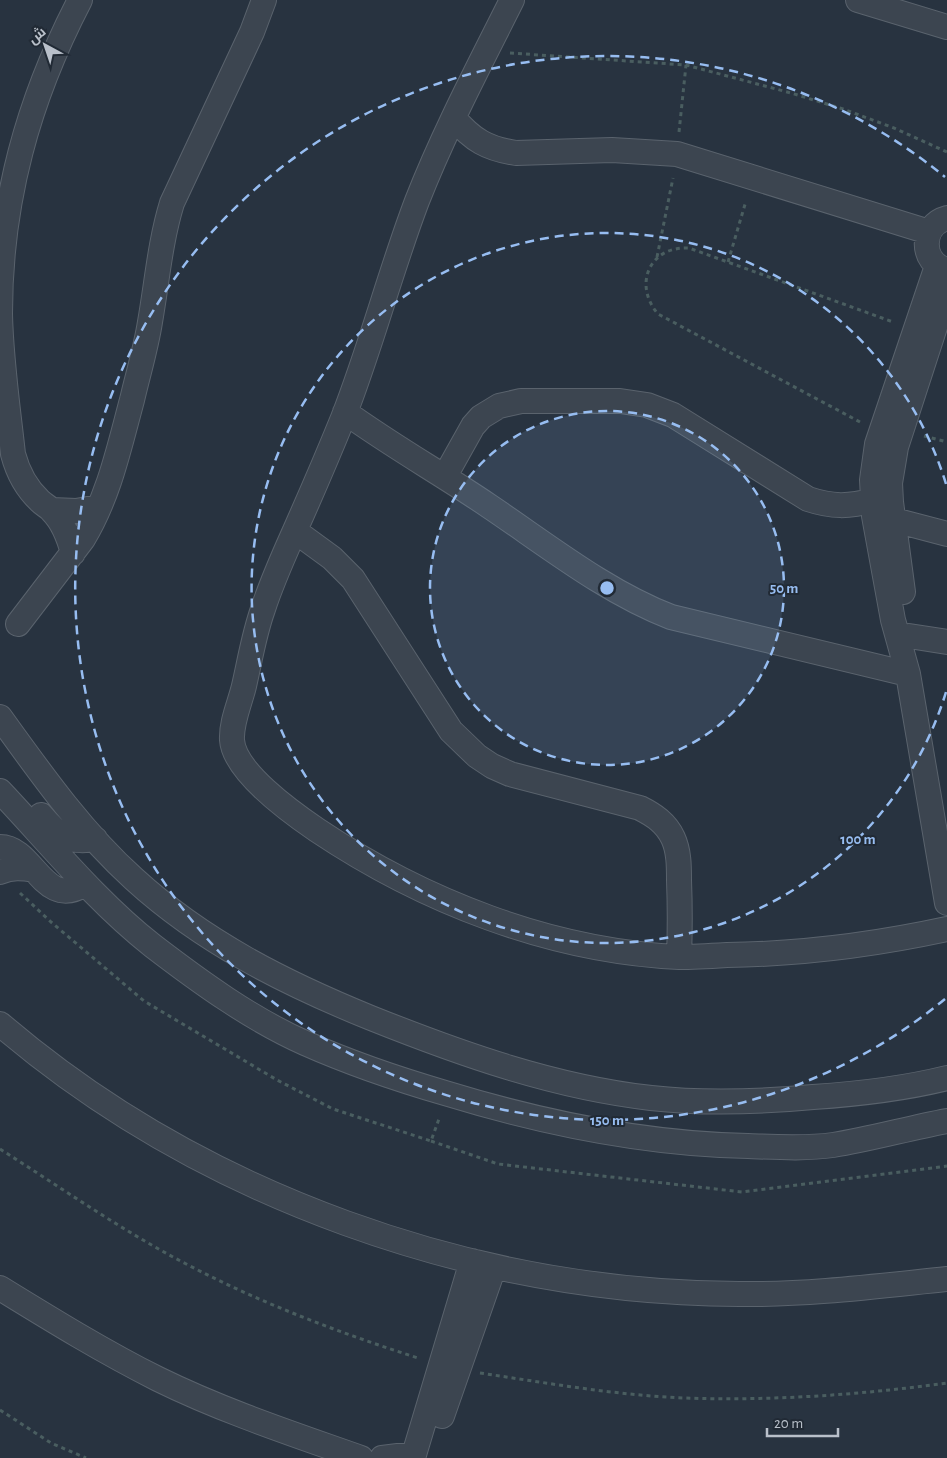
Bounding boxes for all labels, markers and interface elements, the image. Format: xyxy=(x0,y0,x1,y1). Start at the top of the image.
north arrow xyxy=(20,20,70,70)
text: ش xyxy=(25,23,49,48)
centre of rings xyxy=(598,579,616,597)
text: 50 m xyxy=(770,581,798,596)
text: 100 m xyxy=(840,832,876,847)
text: 150 m xyxy=(590,1113,624,1128)
scale bar xyxy=(767,1406,838,1438)
text: 20 m xyxy=(774,1416,803,1431)

